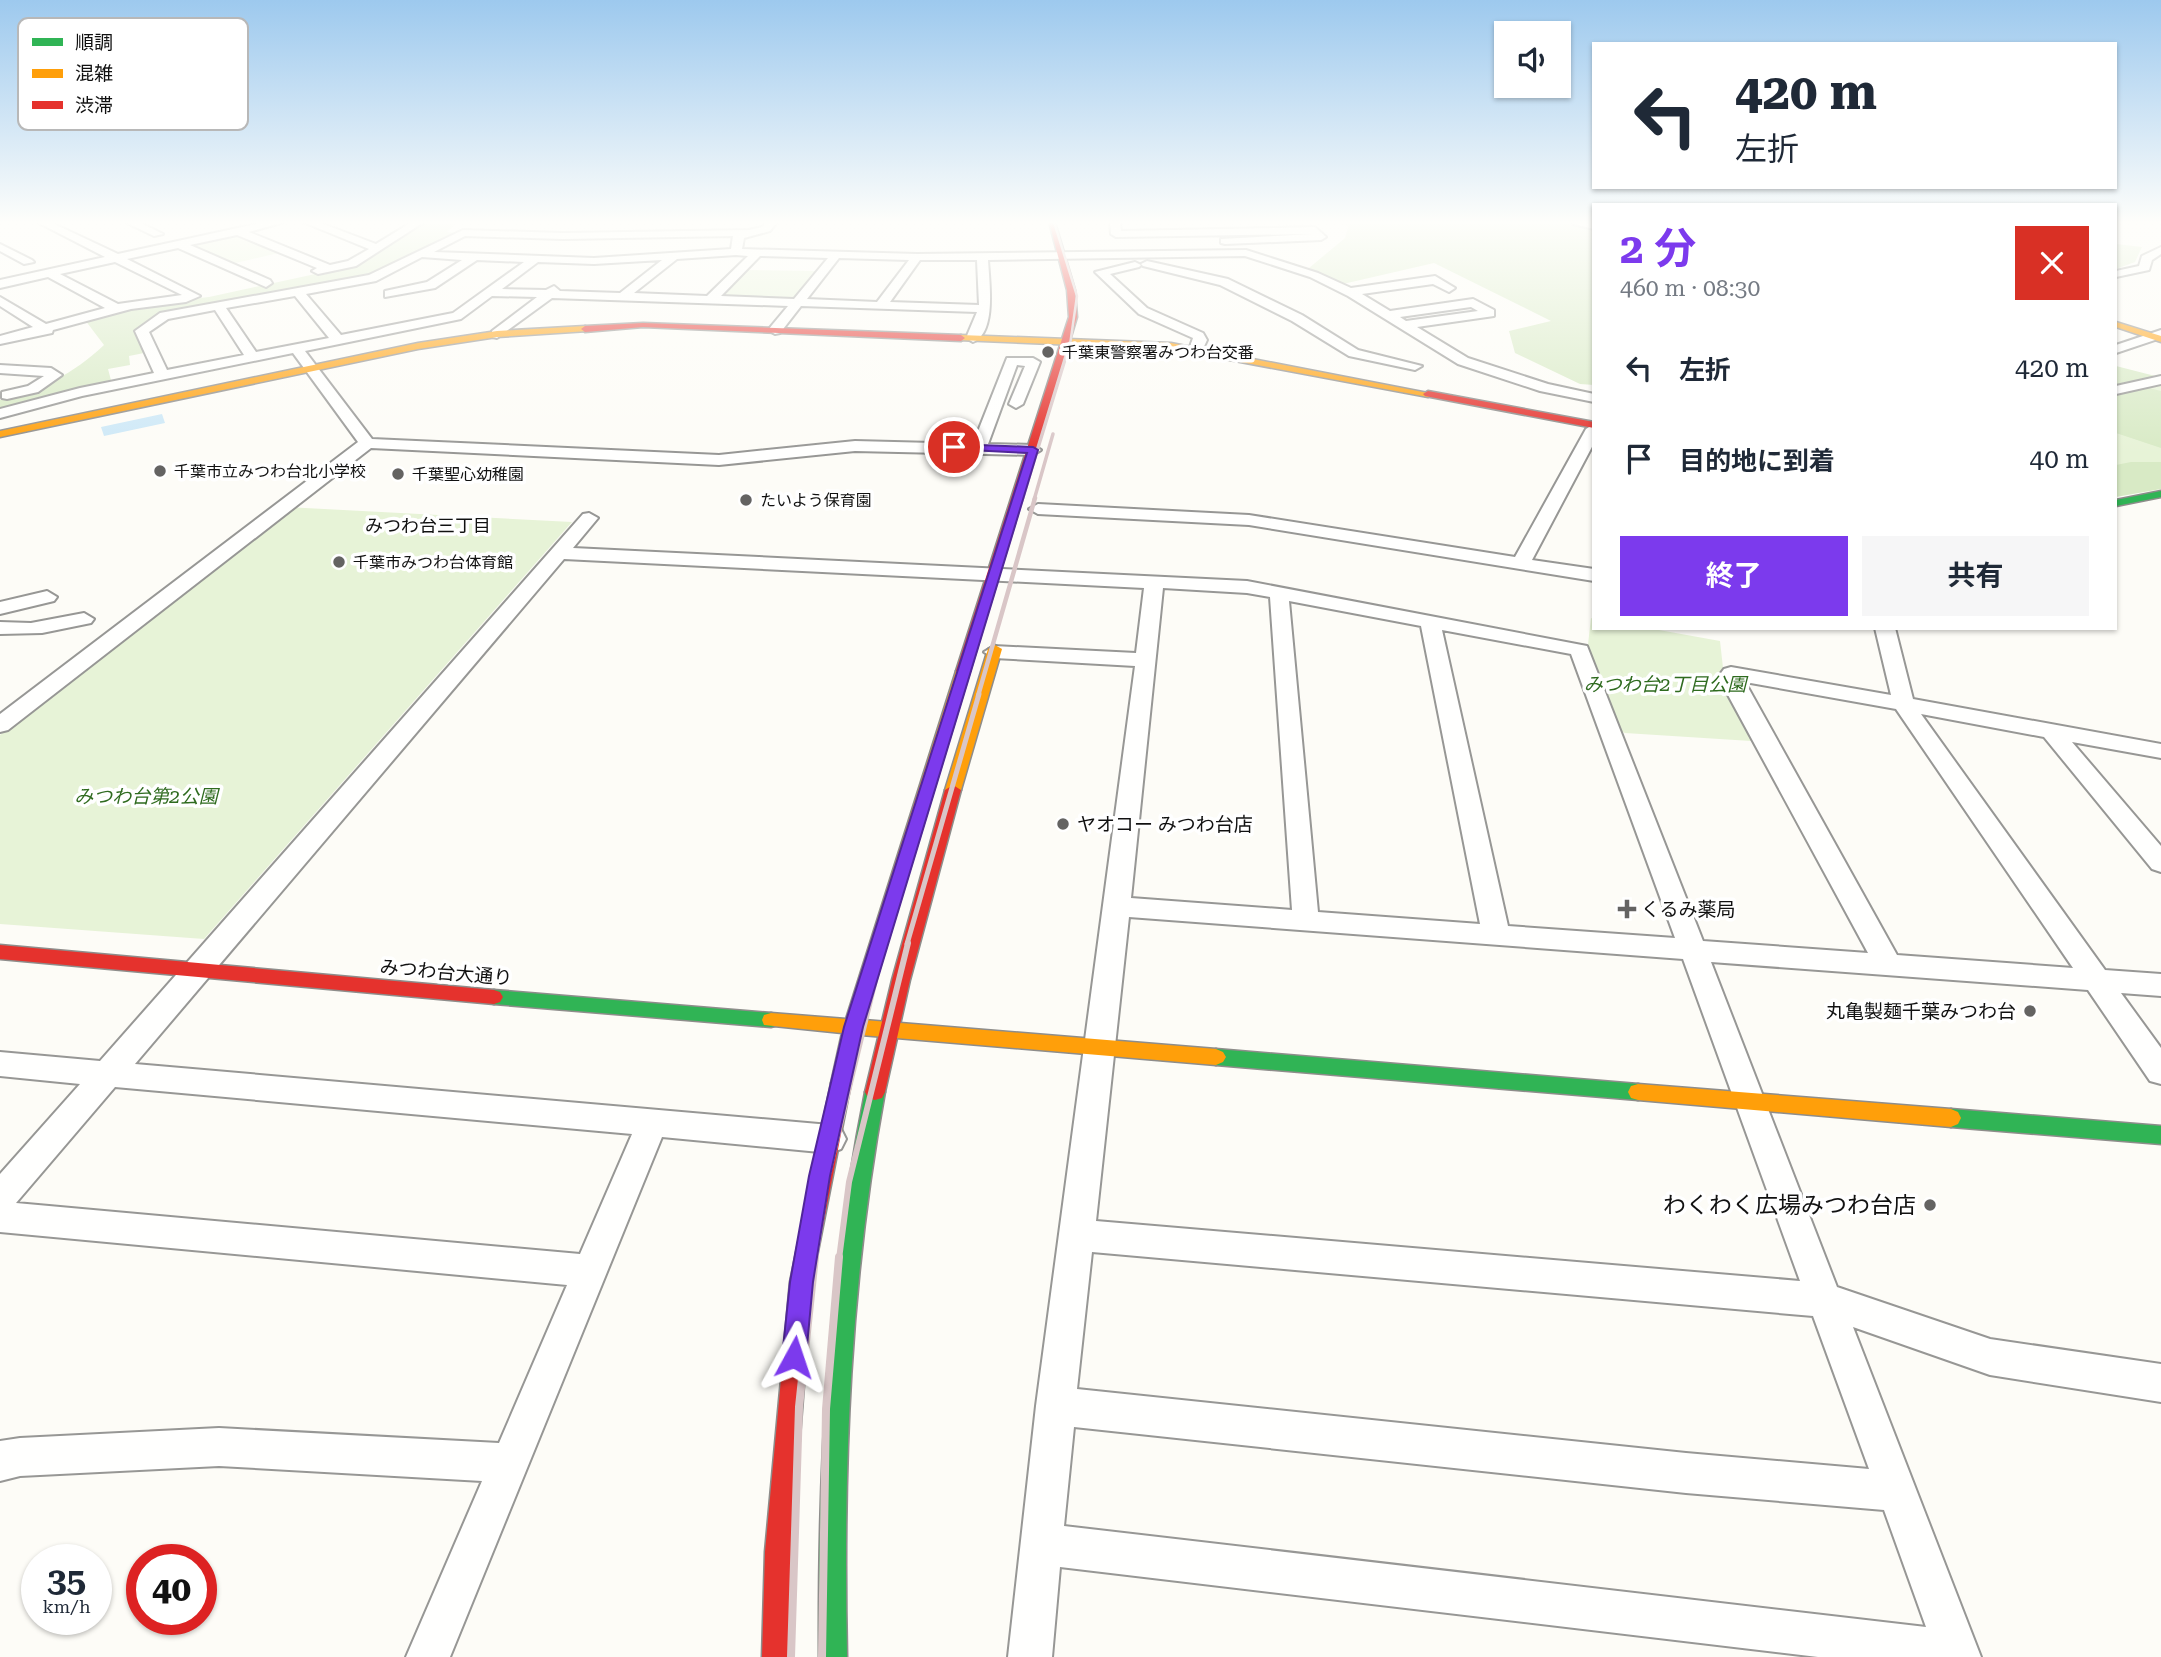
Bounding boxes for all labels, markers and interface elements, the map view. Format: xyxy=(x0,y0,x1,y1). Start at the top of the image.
legend xyxy=(18,18,248,130)
map controls xyxy=(1494,21,1571,98)
button: sound xyxy=(1494,21,1571,98)
text: 順調 xyxy=(75,31,113,54)
text: 混雑 xyxy=(75,62,113,85)
text: 420 m xyxy=(1735,64,1877,121)
icon: left xyxy=(1620,70,1711,161)
text: 渋滞 xyxy=(75,94,113,117)
text: 左折 xyxy=(1735,130,1799,168)
text: 2 分 xyxy=(1620,224,1696,273)
button: close xyxy=(2015,226,2089,300)
text: 460 m · 08:30 xyxy=(1620,275,1760,302)
place label: 千葉東警察署みつわ台交番 xyxy=(1062,343,1254,362)
marker: 千葉東警察署みつわ台交番 xyxy=(1040,344,1056,360)
icon: left xyxy=(1620,349,1658,387)
text: 420 m xyxy=(2015,353,2089,383)
text: 左折 xyxy=(1679,355,1731,385)
pin xyxy=(924,417,984,477)
icon: arrive xyxy=(935,428,973,466)
icon: arrive xyxy=(1620,440,1658,478)
text: 40 m xyxy=(2030,444,2089,474)
text: 目的地に到着 xyxy=(1679,446,1835,476)
place label: 千葉市立みつわ台北小学校 xyxy=(174,462,366,481)
marker: 千葉市立みつわ台北小学校 xyxy=(152,463,168,479)
place label: 千葉聖心幼稚園 xyxy=(412,465,524,484)
marker: 千葉聖心幼稚園 xyxy=(390,466,406,482)
place label: たいよう保育園 xyxy=(760,491,872,510)
marker: たいよう保育園 xyxy=(738,492,754,508)
district label: みつわ台三丁目 xyxy=(365,515,491,536)
button: 終了 xyxy=(1620,536,1848,616)
button: 共有 xyxy=(1862,536,2089,616)
place label: 千葉市みつわ台体育館 xyxy=(353,553,513,572)
marker: 千葉市みつわ台体育館 xyxy=(331,554,347,570)
park label: みつわ台2丁目公園 xyxy=(1584,673,1749,696)
park label: みつわ台第2公園 xyxy=(74,785,221,808)
place label: ヤオコー みつわ台店 xyxy=(1077,813,1253,836)
marker: ヤオコー みつわ台店 xyxy=(1055,816,1071,832)
place label: くるみ薬局 xyxy=(1641,898,1736,921)
marker: くるみ薬局 xyxy=(1619,901,1635,917)
street label: みつわ台大通り xyxy=(379,955,513,990)
place label: 丸亀製麺千葉みつわ台 xyxy=(1826,1000,2016,1023)
marker: 丸亀製麺千葉みつわ台 xyxy=(2022,1003,2038,1019)
place label: わくわく広場みつわ台店 xyxy=(1663,1192,1916,1219)
marker: わくわく広場みつわ台店 xyxy=(1922,1197,1938,1213)
position arrow xyxy=(757,1320,831,1394)
speed limit sign: 40 xyxy=(126,1544,217,1635)
text: 35 xyxy=(47,1560,86,1601)
text: km/h xyxy=(42,1596,91,1617)

